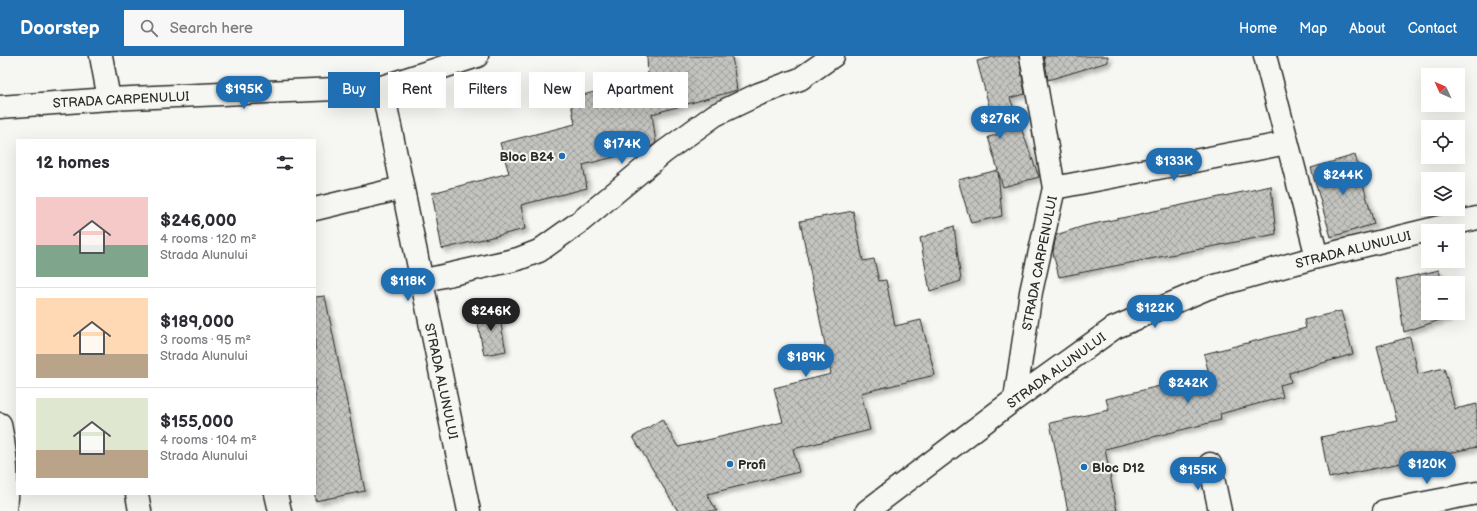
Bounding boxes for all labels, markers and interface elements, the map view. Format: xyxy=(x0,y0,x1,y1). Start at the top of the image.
search box xyxy=(124,10,404,46)
text: Doorstep xyxy=(20,17,100,40)
icon: search xyxy=(138,17,160,39)
text: Search here xyxy=(170,19,253,38)
text: Home xyxy=(1239,20,1277,37)
text: Map xyxy=(1299,20,1327,37)
text: About xyxy=(1349,20,1386,37)
text: Contact xyxy=(1408,20,1457,37)
north arrow xyxy=(1421,68,1465,112)
map controls xyxy=(1421,68,1465,320)
chip: Buy xyxy=(328,72,380,108)
chip: Rent xyxy=(388,72,446,108)
chip: Filters xyxy=(454,72,521,108)
chip: New xyxy=(529,72,585,108)
chip: Apartment xyxy=(593,72,688,108)
pin: $195K xyxy=(216,76,272,110)
text: $195K xyxy=(225,81,263,97)
street label: STRADA CARPENULUI xyxy=(52,88,190,112)
pin: $276K xyxy=(972,106,1028,140)
text: $276K xyxy=(980,111,1020,127)
button: locate xyxy=(1421,120,1465,164)
pin: $174K xyxy=(594,131,650,165)
text: $174K xyxy=(603,136,641,152)
pin: $133K xyxy=(1146,148,1202,182)
place label: Bloc B24 xyxy=(499,149,554,165)
marker: Bloc B24 xyxy=(557,151,567,161)
icon: filters xyxy=(274,152,296,174)
text: 12 homes xyxy=(36,153,110,173)
text: $133K xyxy=(1155,153,1193,169)
pin: $244K xyxy=(1315,162,1371,196)
text: $244K xyxy=(1323,167,1363,183)
button: layers xyxy=(1421,172,1465,216)
street label: STRADA CARPENULUI xyxy=(1019,195,1061,332)
text: $246,000 xyxy=(160,211,237,231)
icon: home xyxy=(68,213,116,261)
button: + xyxy=(1421,224,1465,268)
street label: STRADA ALUNULUI xyxy=(1294,228,1413,272)
text: 4 rooms · 120 m² xyxy=(160,231,257,247)
text: Strada Alunului xyxy=(160,247,248,263)
pin: $118K xyxy=(380,268,436,302)
text: $118K xyxy=(390,273,426,289)
button: − xyxy=(1421,276,1465,320)
pin: $122K xyxy=(1127,295,1183,329)
pin: $246K xyxy=(463,298,519,332)
text: $122K xyxy=(1136,300,1174,316)
text: $246K xyxy=(471,303,511,319)
text: $189,000 xyxy=(160,312,234,332)
icon: home xyxy=(68,314,116,362)
street label: STRADA ALUNULUI xyxy=(421,322,461,441)
street label: STRADA ALUNULUI xyxy=(1004,330,1109,412)
text: 3 rooms · 95 m² xyxy=(160,332,251,348)
pin: $189K xyxy=(778,344,834,378)
text: Strada Alunului xyxy=(160,348,248,364)
text: $189K xyxy=(787,349,825,365)
pin: $242K xyxy=(1160,370,1216,404)
text: $242K xyxy=(1168,375,1208,391)
text: $155,000 xyxy=(160,412,234,432)
icon: home xyxy=(68,414,116,462)
text: 4 rooms · 104 m² xyxy=(160,432,257,448)
text: Strada Alunului xyxy=(160,448,248,464)
pin: $120K xyxy=(1399,451,1455,485)
text: $120K xyxy=(1408,456,1446,472)
place label: Profi xyxy=(738,457,766,473)
pin: $155K xyxy=(1170,457,1226,491)
marker: Profi xyxy=(725,459,735,469)
place label: Bloc D12 xyxy=(1092,460,1145,476)
marker: Bloc D12 xyxy=(1079,462,1089,472)
text: $155K xyxy=(1179,462,1217,478)

